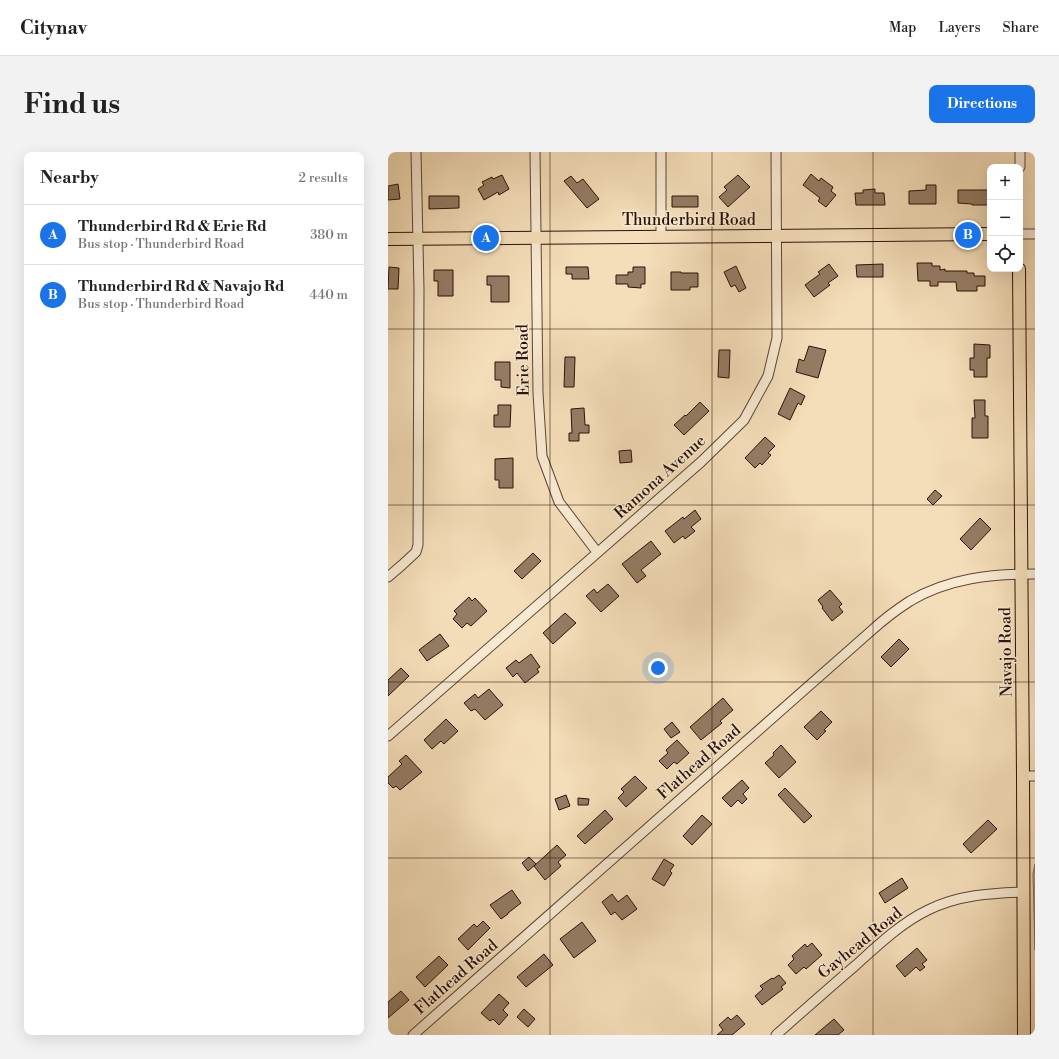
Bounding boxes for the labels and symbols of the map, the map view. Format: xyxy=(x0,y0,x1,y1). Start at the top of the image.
street label: Thunderbird Road xyxy=(622,210,756,230)
pin: B xyxy=(955,220,981,250)
pin: A xyxy=(473,223,499,253)
street label: Erie Road xyxy=(512,324,534,396)
street label: Ramona Avenue xyxy=(610,431,710,523)
street label: Navajo Road xyxy=(995,607,1017,697)
your location xyxy=(648,658,668,678)
street label: Flathead Road xyxy=(653,720,745,804)
street label: Gayhead Road xyxy=(814,903,906,983)
street label: Flathead Road xyxy=(410,935,502,1019)

